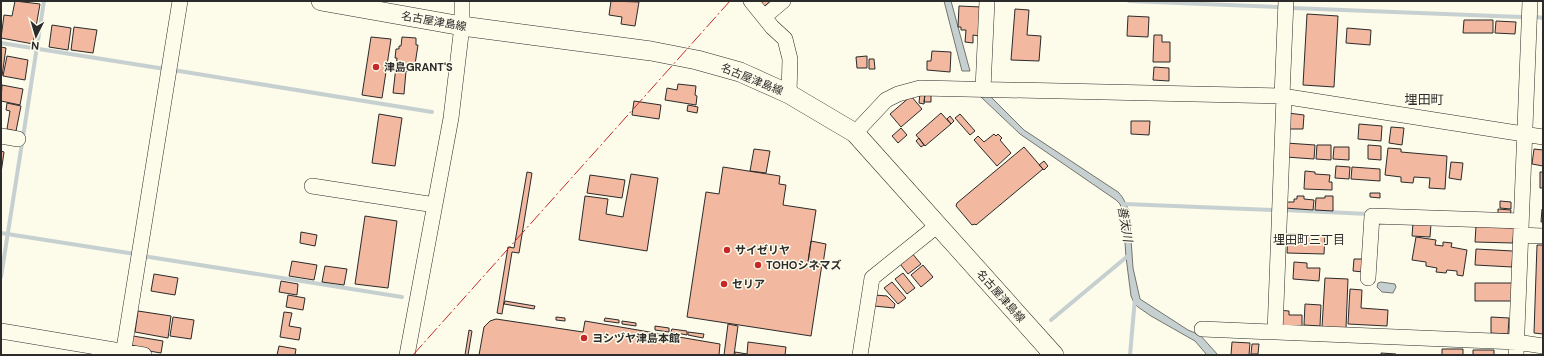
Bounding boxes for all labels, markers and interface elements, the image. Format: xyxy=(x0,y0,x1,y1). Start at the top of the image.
street label: 名古屋津島線 xyxy=(400,8,468,34)
north arrow xyxy=(16,16,56,56)
text: N xyxy=(31,39,40,53)
place label: 津島GRANT'S xyxy=(384,60,453,74)
street label: 名古屋津島線 xyxy=(719,60,785,98)
marker: 津島GRANT'S xyxy=(371,62,381,72)
district label: 埋田町 xyxy=(1404,91,1444,108)
water label: 善太川 xyxy=(1114,205,1136,245)
district label: 埋田町三丁目 xyxy=(1273,232,1345,248)
place label: サイゼリヤ xyxy=(735,243,790,257)
marker: サイゼリヤ xyxy=(722,245,732,255)
place label: TOHOシネマズ xyxy=(766,258,841,272)
marker: TOHOシネマズ xyxy=(753,260,763,270)
street label: 名古屋津島線 xyxy=(974,267,1028,325)
place label: セリア xyxy=(732,277,765,291)
marker: セリア xyxy=(719,279,729,289)
place label: ヨシヅヤ津島本館 xyxy=(592,331,680,345)
marker: ヨシヅヤ津島本館 xyxy=(579,333,589,343)

